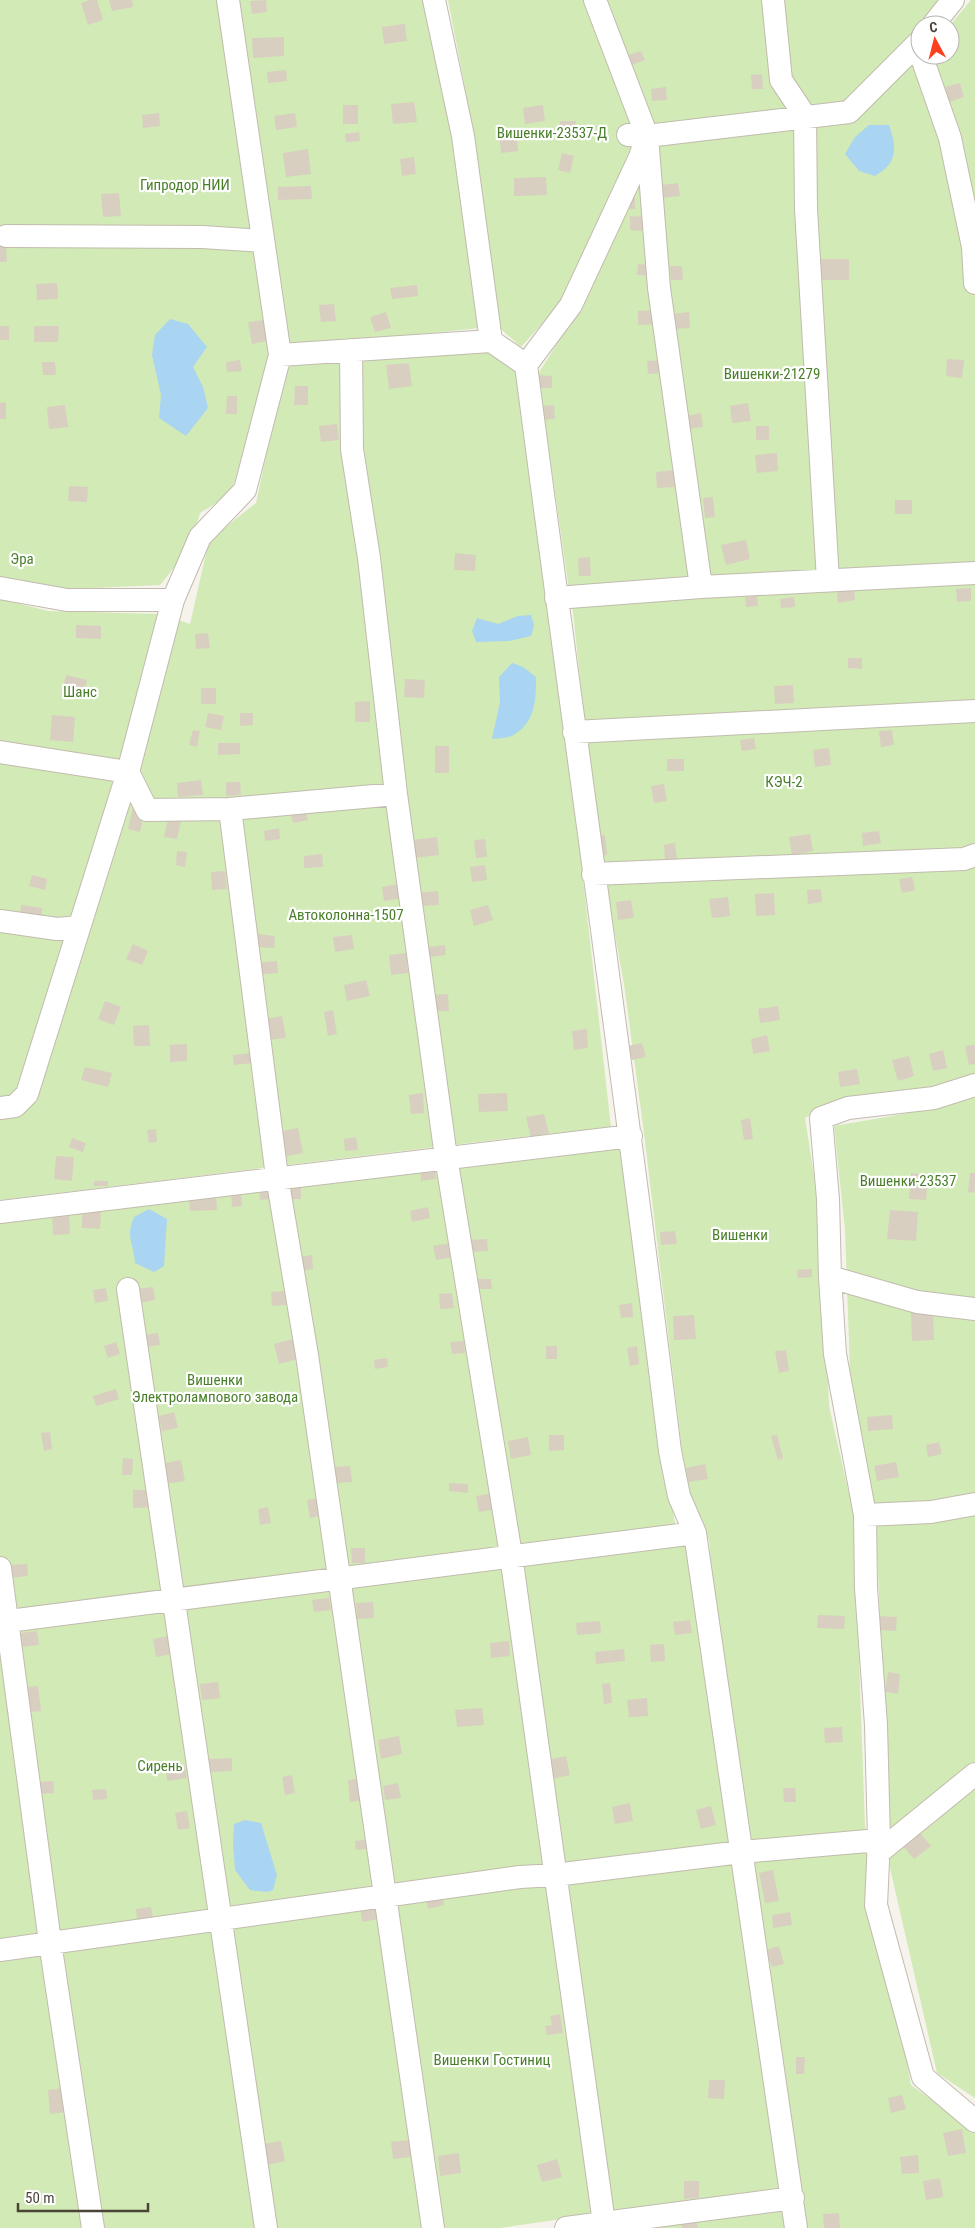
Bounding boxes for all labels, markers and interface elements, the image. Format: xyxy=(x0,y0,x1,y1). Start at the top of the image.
north arrow xyxy=(910,15,960,65)
text: С xyxy=(928,19,938,36)
park label: Вишенки-23537-Д xyxy=(497,124,607,142)
park label: Гипродор НИИ xyxy=(140,176,230,194)
park label: Вишенки-21279 xyxy=(724,365,820,383)
park label: Эра xyxy=(10,550,34,568)
park label: Шанс xyxy=(63,683,97,701)
park label: КЭЧ-2 xyxy=(765,773,803,791)
park label: Автоколонна-1507 xyxy=(288,906,404,924)
park label: Вишенки-23537 xyxy=(860,1172,956,1190)
park label: Вишенки xyxy=(712,1226,768,1244)
park label: Вишенки Электролампового завода xyxy=(132,1371,298,1406)
park label: Сирень xyxy=(137,1757,183,1775)
park label: Вишенки Гостиниц xyxy=(434,2051,551,2069)
scale bar xyxy=(18,2180,148,2212)
text: 50 m xyxy=(25,2189,55,2207)

